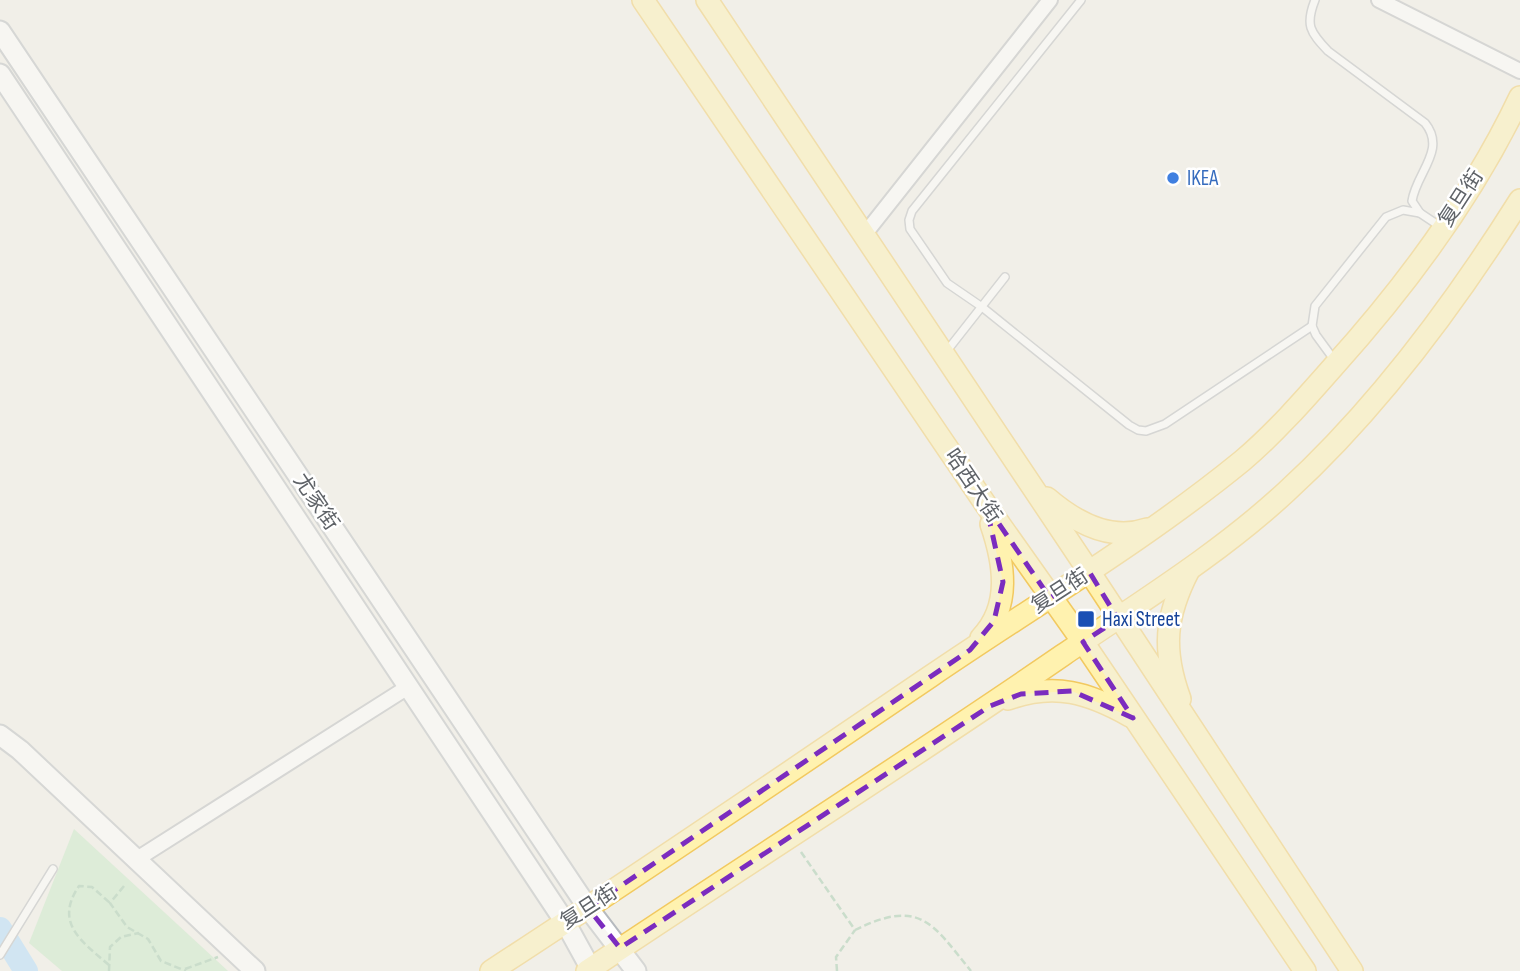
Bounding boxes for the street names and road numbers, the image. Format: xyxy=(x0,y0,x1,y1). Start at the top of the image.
street label: 复旦街 xyxy=(1433,165,1489,231)
street label: 哈西大街 xyxy=(939,444,1007,528)
street label: 尤家街 xyxy=(288,469,344,535)
street label: 复旦街 xyxy=(1027,563,1093,619)
street label: 复旦街 xyxy=(556,879,622,935)

